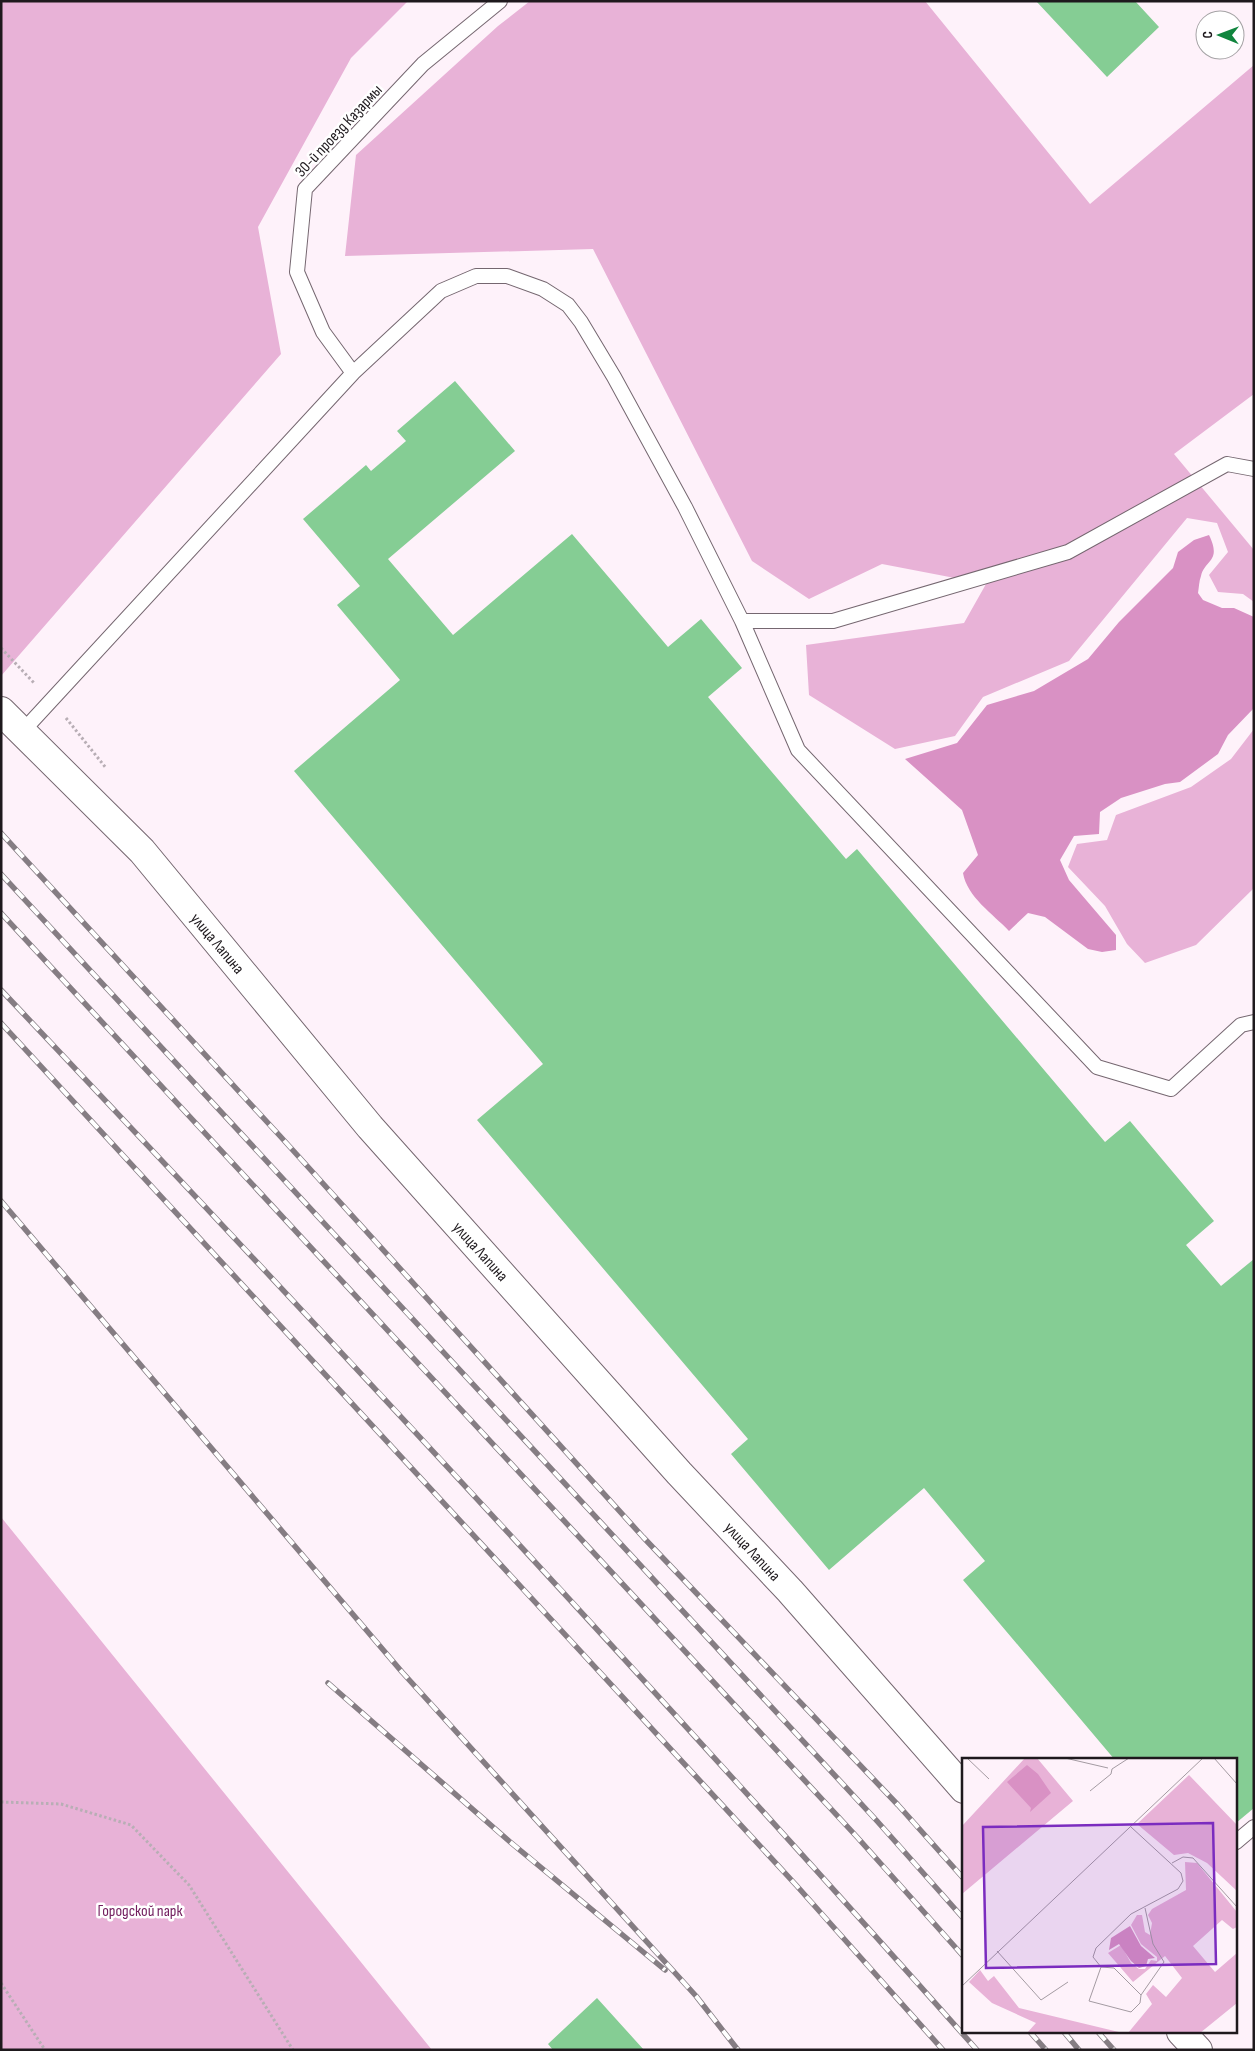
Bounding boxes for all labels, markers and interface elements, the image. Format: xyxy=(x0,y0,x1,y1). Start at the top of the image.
north arrow xyxy=(1195,10,1245,60)
text: С xyxy=(1199,31,1216,39)
street label: 30-й проезд Казармы xyxy=(292,81,387,181)
street label: улица Лапина xyxy=(186,910,248,978)
street label: улица Лапина xyxy=(448,1218,511,1286)
street label: улица Лапина xyxy=(720,1519,784,1585)
inset map xyxy=(962,1758,1238,2034)
park label: Городской парк xyxy=(97,1902,184,1921)

